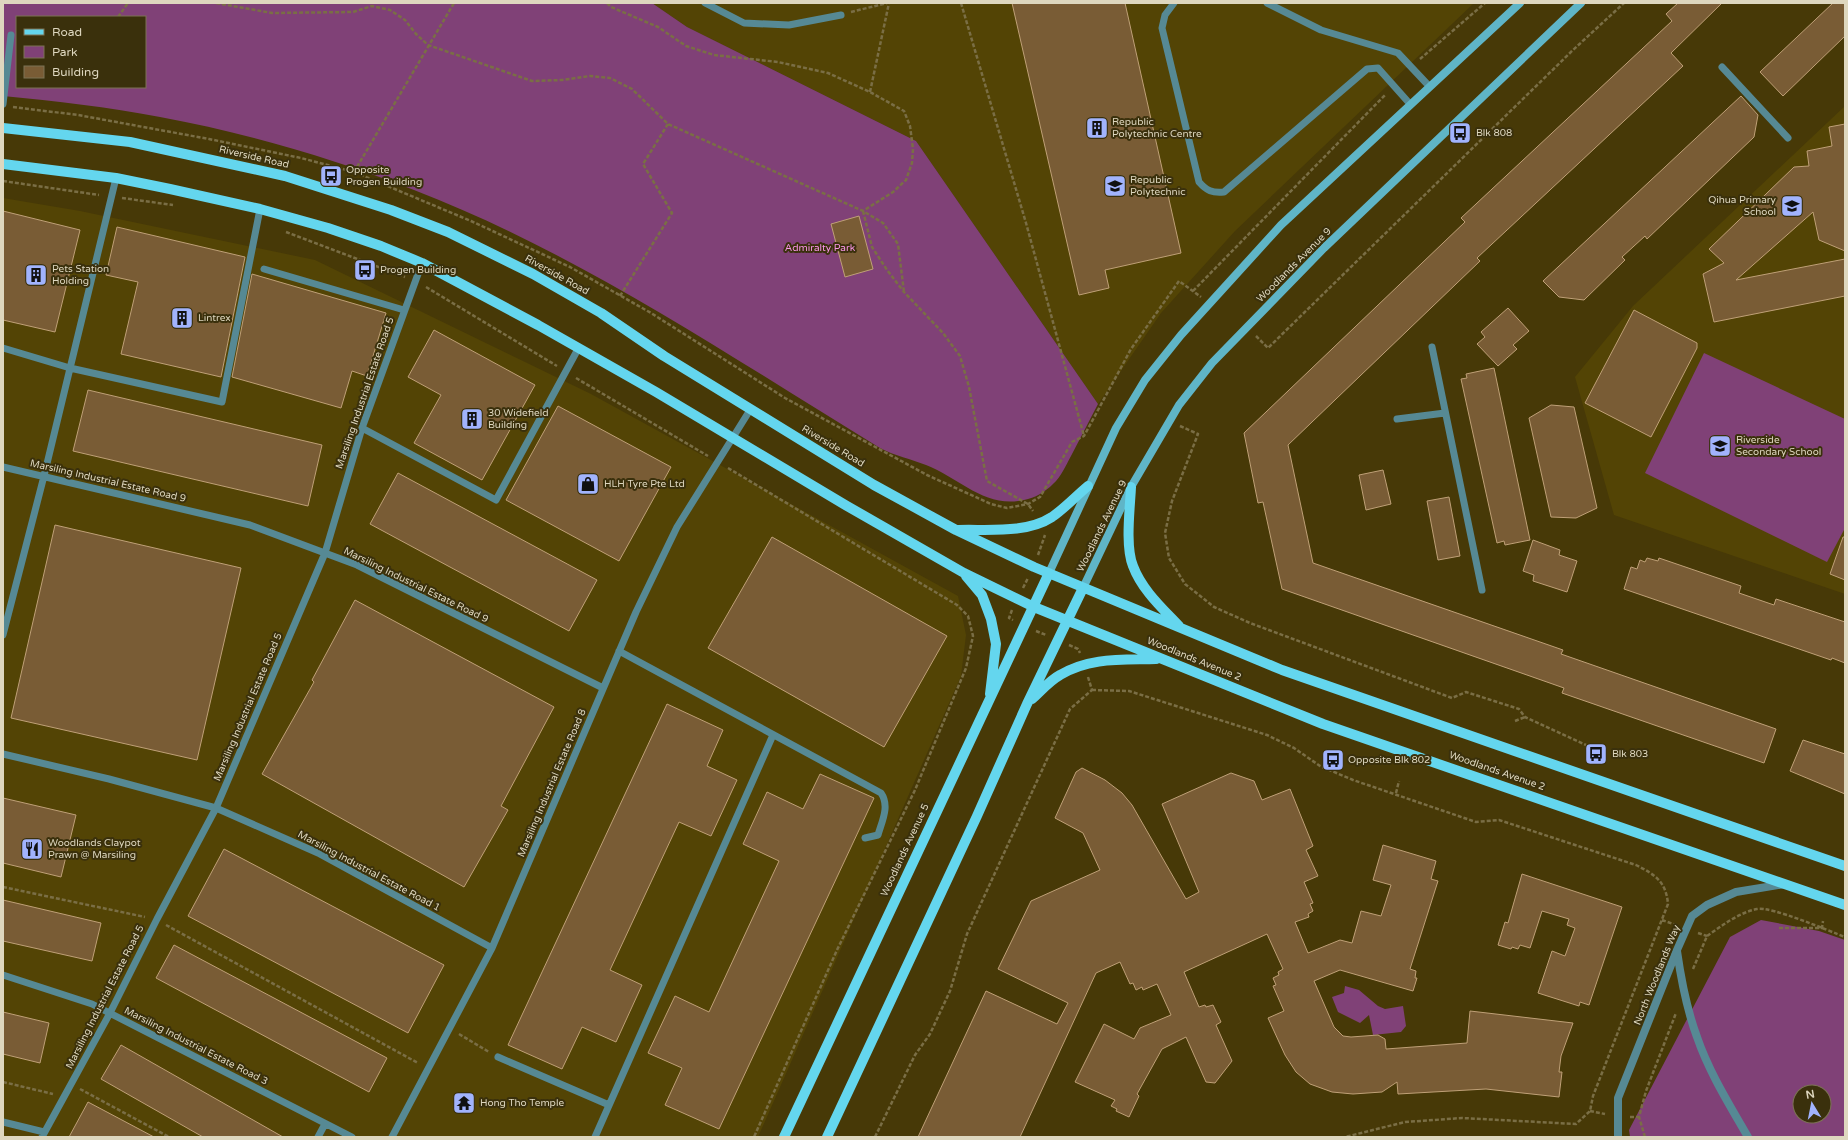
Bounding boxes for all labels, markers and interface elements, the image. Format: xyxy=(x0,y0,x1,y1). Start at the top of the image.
legend xyxy=(16,16,146,88)
text: Road xyxy=(52,25,82,39)
text: Park xyxy=(52,45,78,59)
text: Building xyxy=(52,65,99,79)
building icon: Republic Polytechnic Centre xyxy=(1084,115,1110,141)
place label: Republic Polytechnic Centre xyxy=(1112,116,1202,140)
bus stop icon: Blk 808 xyxy=(1447,120,1473,146)
place label: Blk 808 xyxy=(1476,127,1512,139)
street label: Riverside Road xyxy=(218,143,290,171)
bus stop icon: Opposite Progen Building xyxy=(318,163,344,189)
place label: Opposite Progen Building xyxy=(346,164,422,188)
school or university icon: Republic Polytechnic xyxy=(1102,173,1128,199)
place label: Republic Polytechnic xyxy=(1130,174,1185,198)
school or university icon: Qihua Primary School xyxy=(1779,193,1805,219)
place label: Qihua Primary School xyxy=(1708,194,1777,218)
street label: Woodlands Avenue 9 xyxy=(1254,225,1334,305)
park label: Admiralty Park xyxy=(785,242,856,254)
street label: Riverside Road xyxy=(523,252,591,298)
bus stop icon: Progen Building xyxy=(352,257,378,283)
building icon: Pets Station Holding xyxy=(23,262,49,288)
place label: Pets Station Holding xyxy=(52,263,109,287)
place label: Progen Building xyxy=(380,264,456,276)
building icon: Lintrex xyxy=(169,305,195,331)
place label: Lintrex xyxy=(198,312,231,324)
street label: Marsiling Industrial Estate Road 5 xyxy=(333,316,397,470)
building icon: 30 Widefield Building xyxy=(459,406,485,432)
place label: 30 Widefield Building xyxy=(488,407,548,431)
street label: Riverside Road xyxy=(799,422,867,470)
school or university icon: Riverside Secondary School xyxy=(1707,433,1733,459)
place label: Riverside Secondary School xyxy=(1736,434,1821,458)
street label: Marsiling Industrial Estate Road 9 xyxy=(29,457,187,505)
shop icon: HLH Tyre Pte Ltd xyxy=(575,471,601,497)
place label: HLH Tyre Pte Ltd xyxy=(604,478,685,490)
street label: Woodlands Avenue 9 xyxy=(1075,478,1129,574)
street label: Marsiling Industrial Estate Road 9 xyxy=(342,545,490,625)
street label: Marsiling Industrial Estate Road 5 xyxy=(211,631,285,783)
street label: Woodlands Avenue 2 xyxy=(1145,635,1243,683)
street label: Marsiling Industrial Estate Road 8 xyxy=(515,707,589,859)
bus stop icon: Blk 803 xyxy=(1583,741,1609,767)
bus stop icon: Opposite Blk 802 xyxy=(1320,747,1346,773)
place label: Blk 803 xyxy=(1612,748,1648,760)
street label: Woodlands Avenue 2 xyxy=(1447,749,1547,793)
place label: Opposite Blk 802 xyxy=(1348,754,1430,766)
street label: Woodlands Avenue 5 xyxy=(878,802,932,898)
street label: Marsiling Industrial Estate Road 1 xyxy=(296,828,442,914)
restaurant icon: Woodlands Claypot Prawn @ Marsiling xyxy=(19,836,45,862)
place label: Woodlands Claypot Prawn @ Marsiling xyxy=(48,837,141,861)
street label: Marsiling Industrial Estate Road 5 xyxy=(63,923,147,1071)
street label: North Woodlands Way xyxy=(1631,923,1683,1027)
street label: Marsiling Industrial Estate Road 3 xyxy=(122,1004,270,1088)
north arrow xyxy=(1792,1084,1832,1124)
text: N xyxy=(1805,1087,1816,1102)
temple icon: Hong Tho Temple xyxy=(451,1090,477,1116)
place label: Hong Tho Temple xyxy=(480,1097,564,1109)

